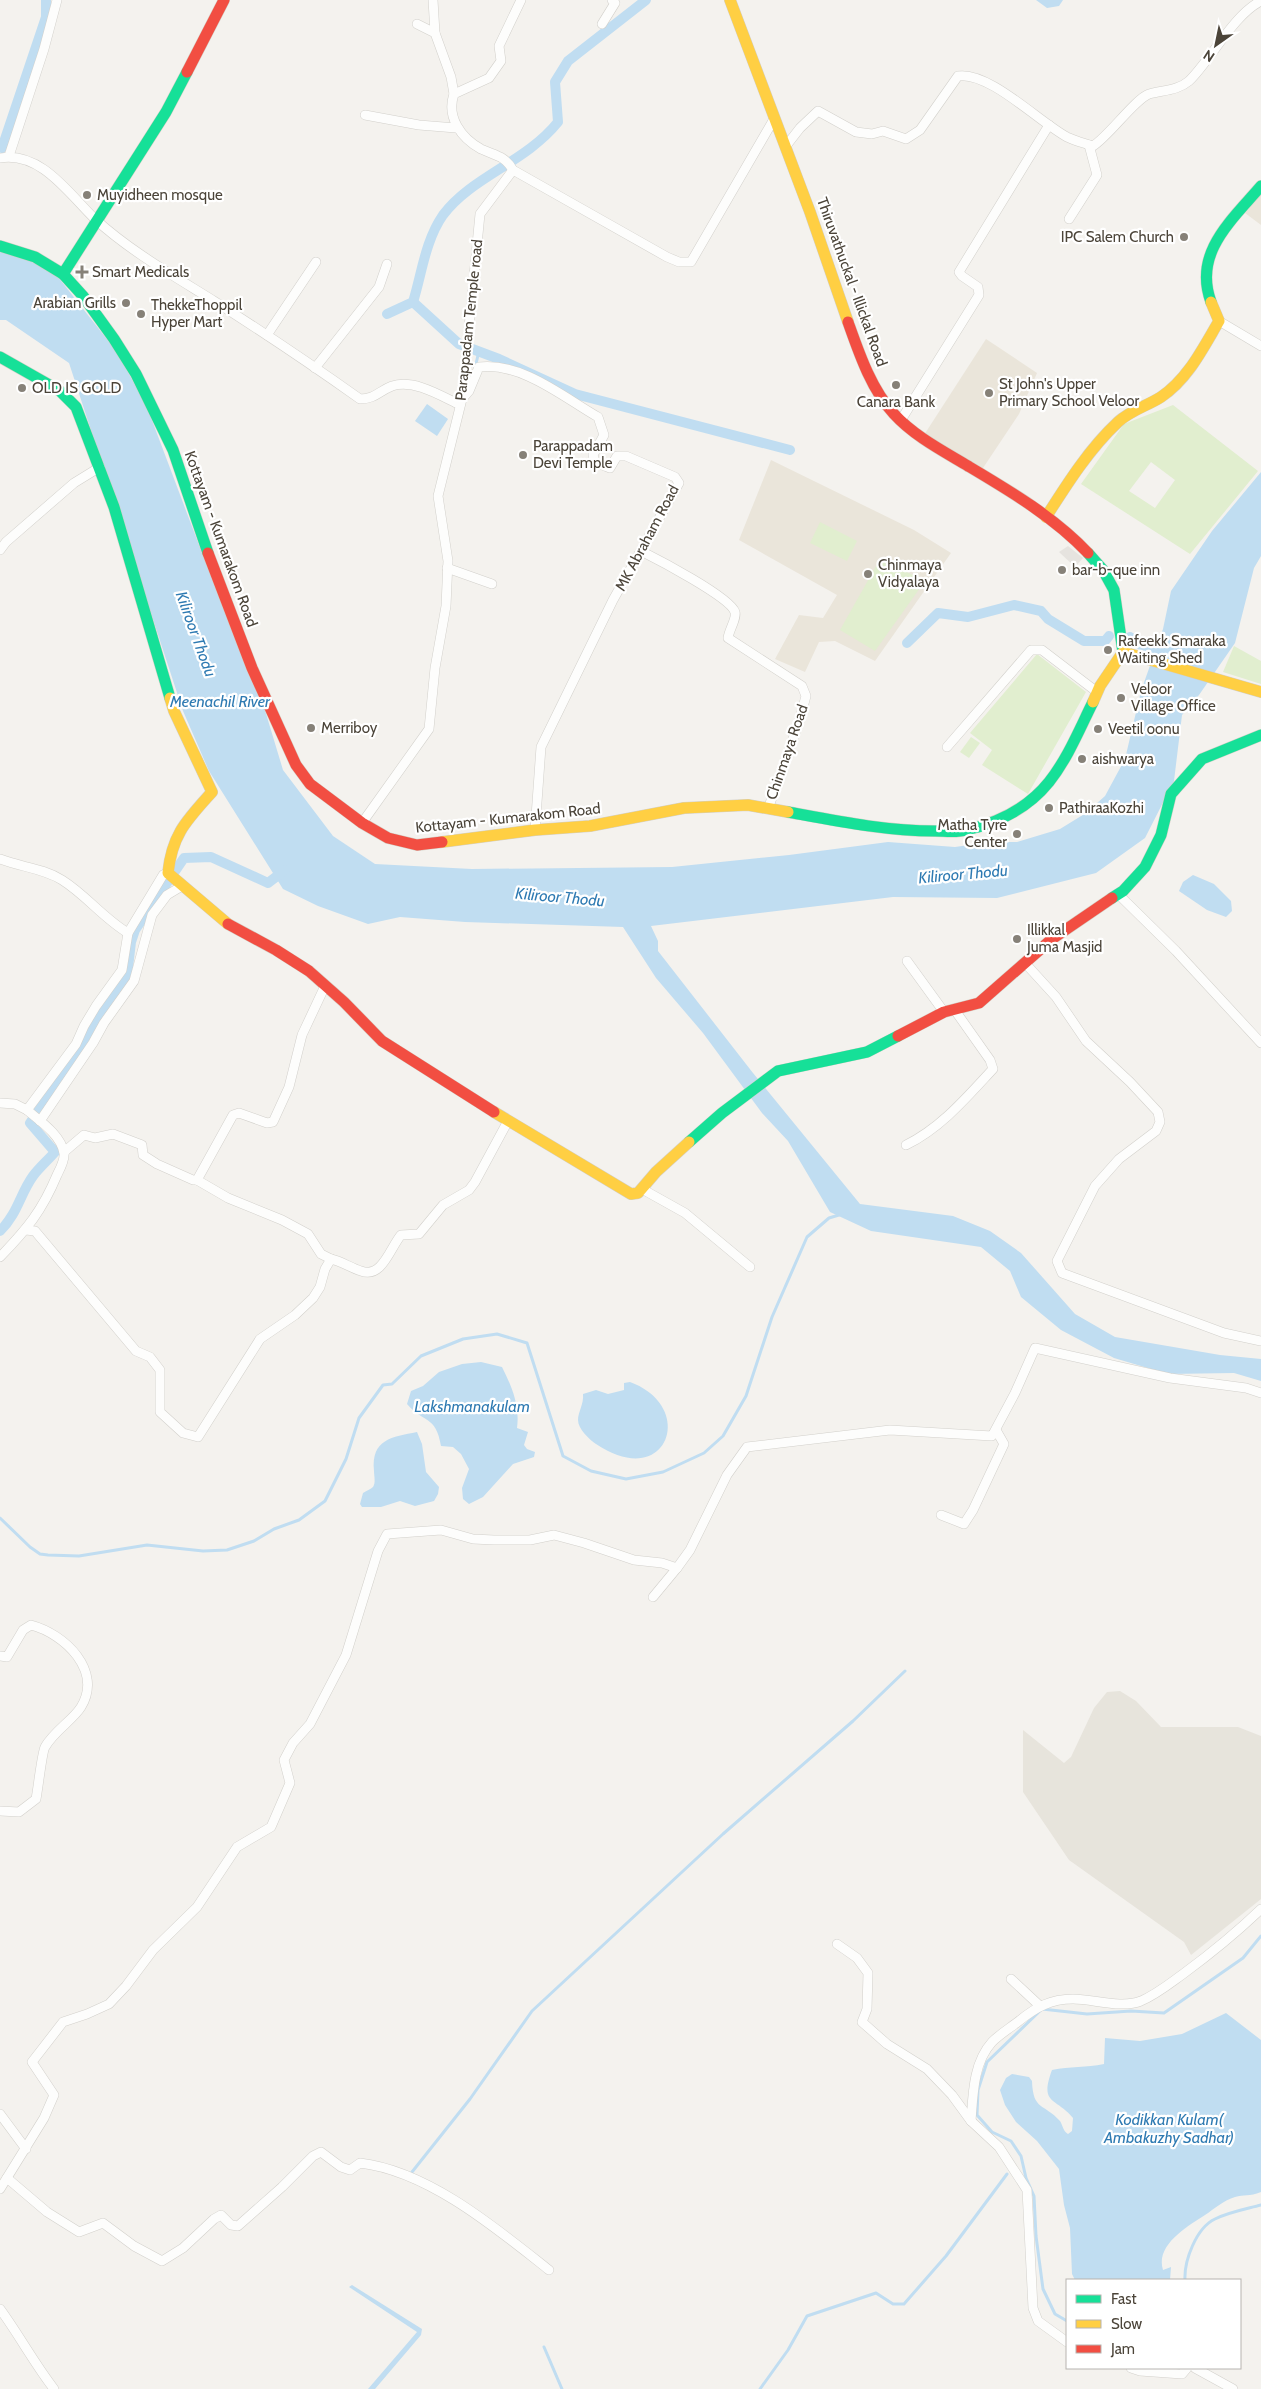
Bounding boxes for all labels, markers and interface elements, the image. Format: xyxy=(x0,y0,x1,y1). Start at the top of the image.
north arrow xyxy=(1191,20,1241,70)
text: N xyxy=(1200,46,1218,66)
place label: Muyidheen mosque xyxy=(97,186,223,204)
marker: Muyidheen mosque xyxy=(81,189,93,201)
street label: Thiruvathuckal - Illickal Road xyxy=(813,195,891,369)
place label: IPC Salem Church xyxy=(1061,228,1174,246)
marker: IPC Salem Church xyxy=(1178,231,1190,243)
street label: Parappadam Temple road xyxy=(452,238,486,402)
place label: Smart Medicals xyxy=(92,263,189,281)
marker: Smart Medicals xyxy=(76,266,88,278)
place label: Arabian Grills xyxy=(33,294,116,312)
place label: ThekkeThoppil Hyper Mart xyxy=(151,296,243,331)
marker: Arabian Grills xyxy=(120,297,132,309)
marker: ThekkeThoppil Hyper Mart xyxy=(135,308,147,320)
place label: St John's Upper Primary School Veloor xyxy=(999,375,1139,410)
place label: OLD IS GOLD xyxy=(32,379,121,397)
marker: Canara Bank xyxy=(890,379,902,391)
marker: OLD IS GOLD xyxy=(16,382,28,394)
marker: St John's Upper Primary School Veloor xyxy=(983,387,995,399)
place label: Canara Bank xyxy=(857,393,936,411)
place label: Parappadam Devi Temple xyxy=(533,437,613,472)
street label: Kottayam - Kumarakom Road xyxy=(181,449,261,629)
marker: Parappadam Devi Temple xyxy=(517,449,529,461)
street label: MK Abraham Road xyxy=(611,482,683,594)
place label: Chinmaya Vidyalaya xyxy=(878,556,942,591)
place label: bar-b-que inn xyxy=(1072,561,1160,579)
marker: bar-b-que inn xyxy=(1056,564,1068,576)
marker: Chinmaya Vidyalaya xyxy=(862,568,874,580)
water label: Kiliroor Thodu xyxy=(172,589,220,679)
place label: Rafeekk Smaraka Waiting Shed xyxy=(1118,632,1227,667)
marker: Rafeekk Smaraka Waiting Shed xyxy=(1102,644,1114,656)
place label: Veloor Village Office xyxy=(1131,680,1216,715)
water label: Meenachil River xyxy=(169,692,271,711)
marker: Veloor Village Office xyxy=(1115,692,1127,704)
street label: Chinmaya Road xyxy=(762,702,812,802)
place label: Merriboy xyxy=(321,719,378,737)
place label: Veetil oonu xyxy=(1108,720,1180,738)
marker: Merriboy xyxy=(305,722,317,734)
marker: Veetil oonu xyxy=(1092,723,1104,735)
place label: aishwarya xyxy=(1092,750,1155,768)
marker: aishwarya xyxy=(1076,753,1088,765)
street label: Kottayam - Kumarakom Road xyxy=(415,799,601,837)
place label: PathiraaKozhi xyxy=(1059,799,1144,817)
marker: PathiraaKozhi xyxy=(1043,802,1055,814)
place label: Matha Tyre Center xyxy=(938,816,1007,851)
marker: Matha Tyre Center xyxy=(1011,828,1023,840)
water label: Kiliroor Thodu xyxy=(917,861,1009,887)
water label: Kiliroor Thodu xyxy=(514,884,606,910)
place label: Illikkal Juma Masjid xyxy=(1026,921,1102,956)
marker: Illikkal Juma Masjid xyxy=(1011,933,1023,945)
water label: Lakshmanakulam xyxy=(414,1397,530,1416)
water label: Kodikkan Kulam( Ambakuzhy Sadhar) xyxy=(1103,2110,1234,2147)
legend xyxy=(1066,2279,1241,2369)
text: Fast xyxy=(1111,2290,1136,2308)
text: Slow xyxy=(1111,2315,1142,2333)
text: Jam xyxy=(1110,2340,1135,2358)

